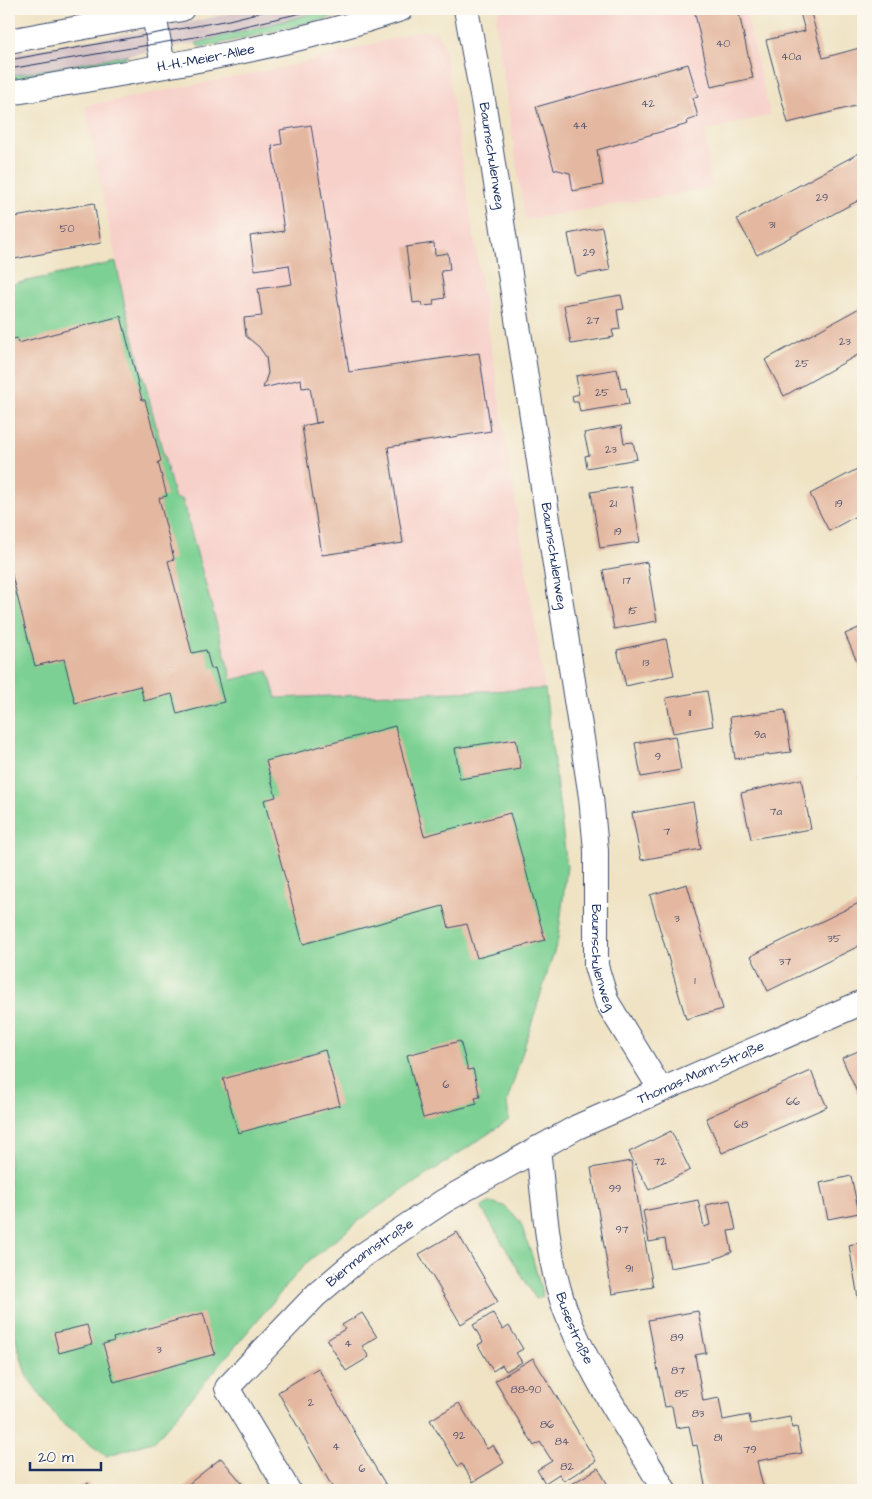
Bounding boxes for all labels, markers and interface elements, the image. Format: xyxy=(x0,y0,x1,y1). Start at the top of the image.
house number: 40 xyxy=(716,36,730,51)
street label: H.-H.-Meier-Allee xyxy=(156,39,257,77)
house number: 40a xyxy=(781,49,801,64)
house number: 42 xyxy=(641,96,656,111)
street label: Baumschulenweg xyxy=(474,101,510,211)
house number: 44 xyxy=(573,118,588,133)
house number: 29 xyxy=(816,190,828,205)
house number: 31 xyxy=(768,217,776,232)
house number: 50 xyxy=(60,221,74,236)
house number: 29 xyxy=(583,245,595,260)
house number: 27 xyxy=(586,313,600,328)
house number: 23 xyxy=(839,334,851,349)
house number: 25 xyxy=(795,356,809,371)
house number: 25 xyxy=(595,385,609,400)
house number: 23 xyxy=(605,442,617,457)
house number: 21 xyxy=(609,496,617,511)
house number: 19 xyxy=(835,496,843,511)
street label: Baumschulenweg xyxy=(536,501,572,611)
house number: 19 xyxy=(614,524,622,539)
house number: 17 xyxy=(623,573,631,588)
house number: 15 xyxy=(628,603,638,618)
house number: 13 xyxy=(642,655,650,670)
house number: 11 xyxy=(689,705,692,720)
house number: 9a xyxy=(754,727,766,742)
house number: 9 xyxy=(655,749,661,764)
house number: 7a xyxy=(770,804,783,819)
house number: 7 xyxy=(664,824,671,839)
street label: Baumschulenweg xyxy=(586,904,620,1014)
house number: 3 xyxy=(674,911,680,926)
house number: 35 xyxy=(827,931,841,946)
house number: 37 xyxy=(779,954,791,969)
house number: 1 xyxy=(694,973,696,988)
street label: Thomas-Mann-Straße xyxy=(634,1036,768,1109)
house number: 6 xyxy=(443,1077,450,1092)
house number: 66 xyxy=(786,1094,800,1109)
house number: 68 xyxy=(734,1117,748,1132)
house number: 72 xyxy=(653,1154,667,1169)
house number: 99 xyxy=(609,1181,621,1196)
street label: Biermannstraße xyxy=(322,1214,418,1292)
house number: 97 xyxy=(615,1222,629,1237)
house number: 91 xyxy=(625,1261,633,1276)
street label: Busestraße xyxy=(550,1290,599,1368)
house number: 89 xyxy=(670,1330,684,1345)
house number: 4 xyxy=(344,1336,352,1351)
house number: 3 xyxy=(156,1342,162,1357)
house number: 87 xyxy=(671,1363,685,1378)
house number: 88-90 xyxy=(511,1382,541,1397)
house number: 85 xyxy=(675,1386,690,1401)
house number: 2 xyxy=(308,1395,315,1410)
house number: 83 xyxy=(692,1406,705,1421)
house number: 86 xyxy=(540,1417,554,1432)
house number: 92 xyxy=(453,1428,466,1443)
house number: 81 xyxy=(714,1430,723,1445)
house number: 84 xyxy=(555,1434,570,1449)
scale bar xyxy=(30,1439,101,1471)
house number: 4 xyxy=(332,1439,340,1454)
house number: 79 xyxy=(743,1442,757,1457)
text: 20 m xyxy=(38,1447,74,1468)
house number: 82 xyxy=(560,1459,574,1474)
house number: 6 xyxy=(359,1461,366,1476)

